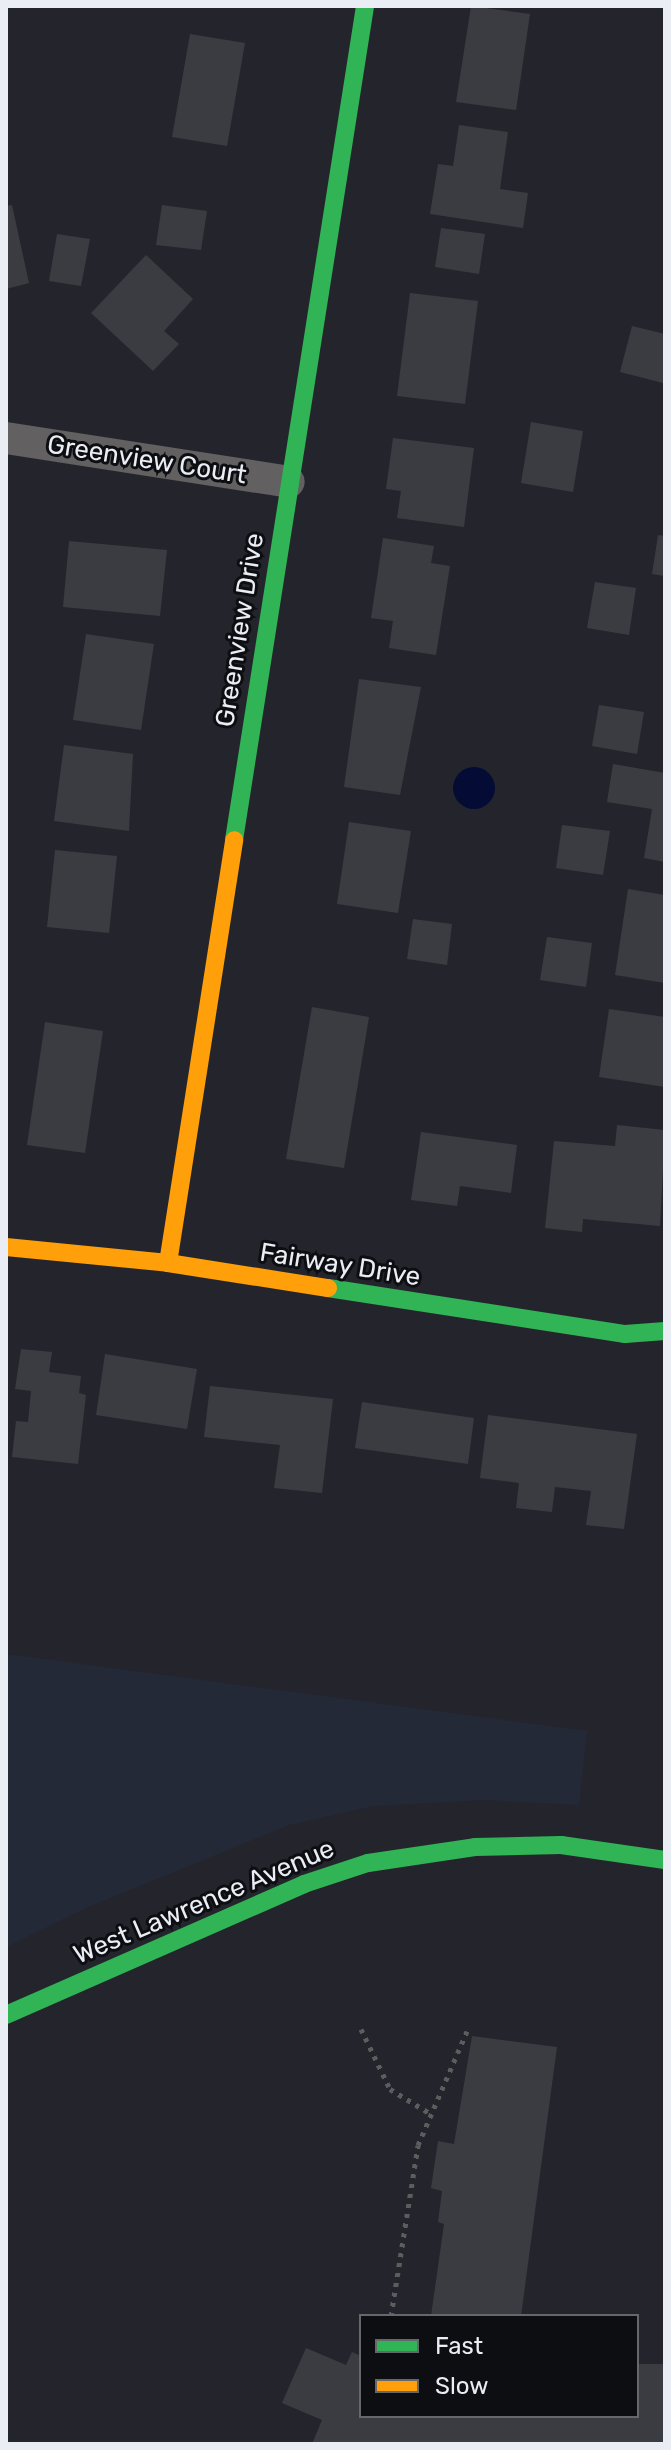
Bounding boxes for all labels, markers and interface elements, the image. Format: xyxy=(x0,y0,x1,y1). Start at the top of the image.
street label: Greenview Court xyxy=(45,429,249,491)
street label: Greenview Drive xyxy=(209,531,271,729)
street label: Fairway Drive xyxy=(257,1237,423,1293)
street label: West Lawrence Avenue xyxy=(69,1833,339,1971)
legend xyxy=(359,2314,639,2418)
text: Fast xyxy=(435,2332,483,2360)
text: Slow xyxy=(435,2372,488,2400)

